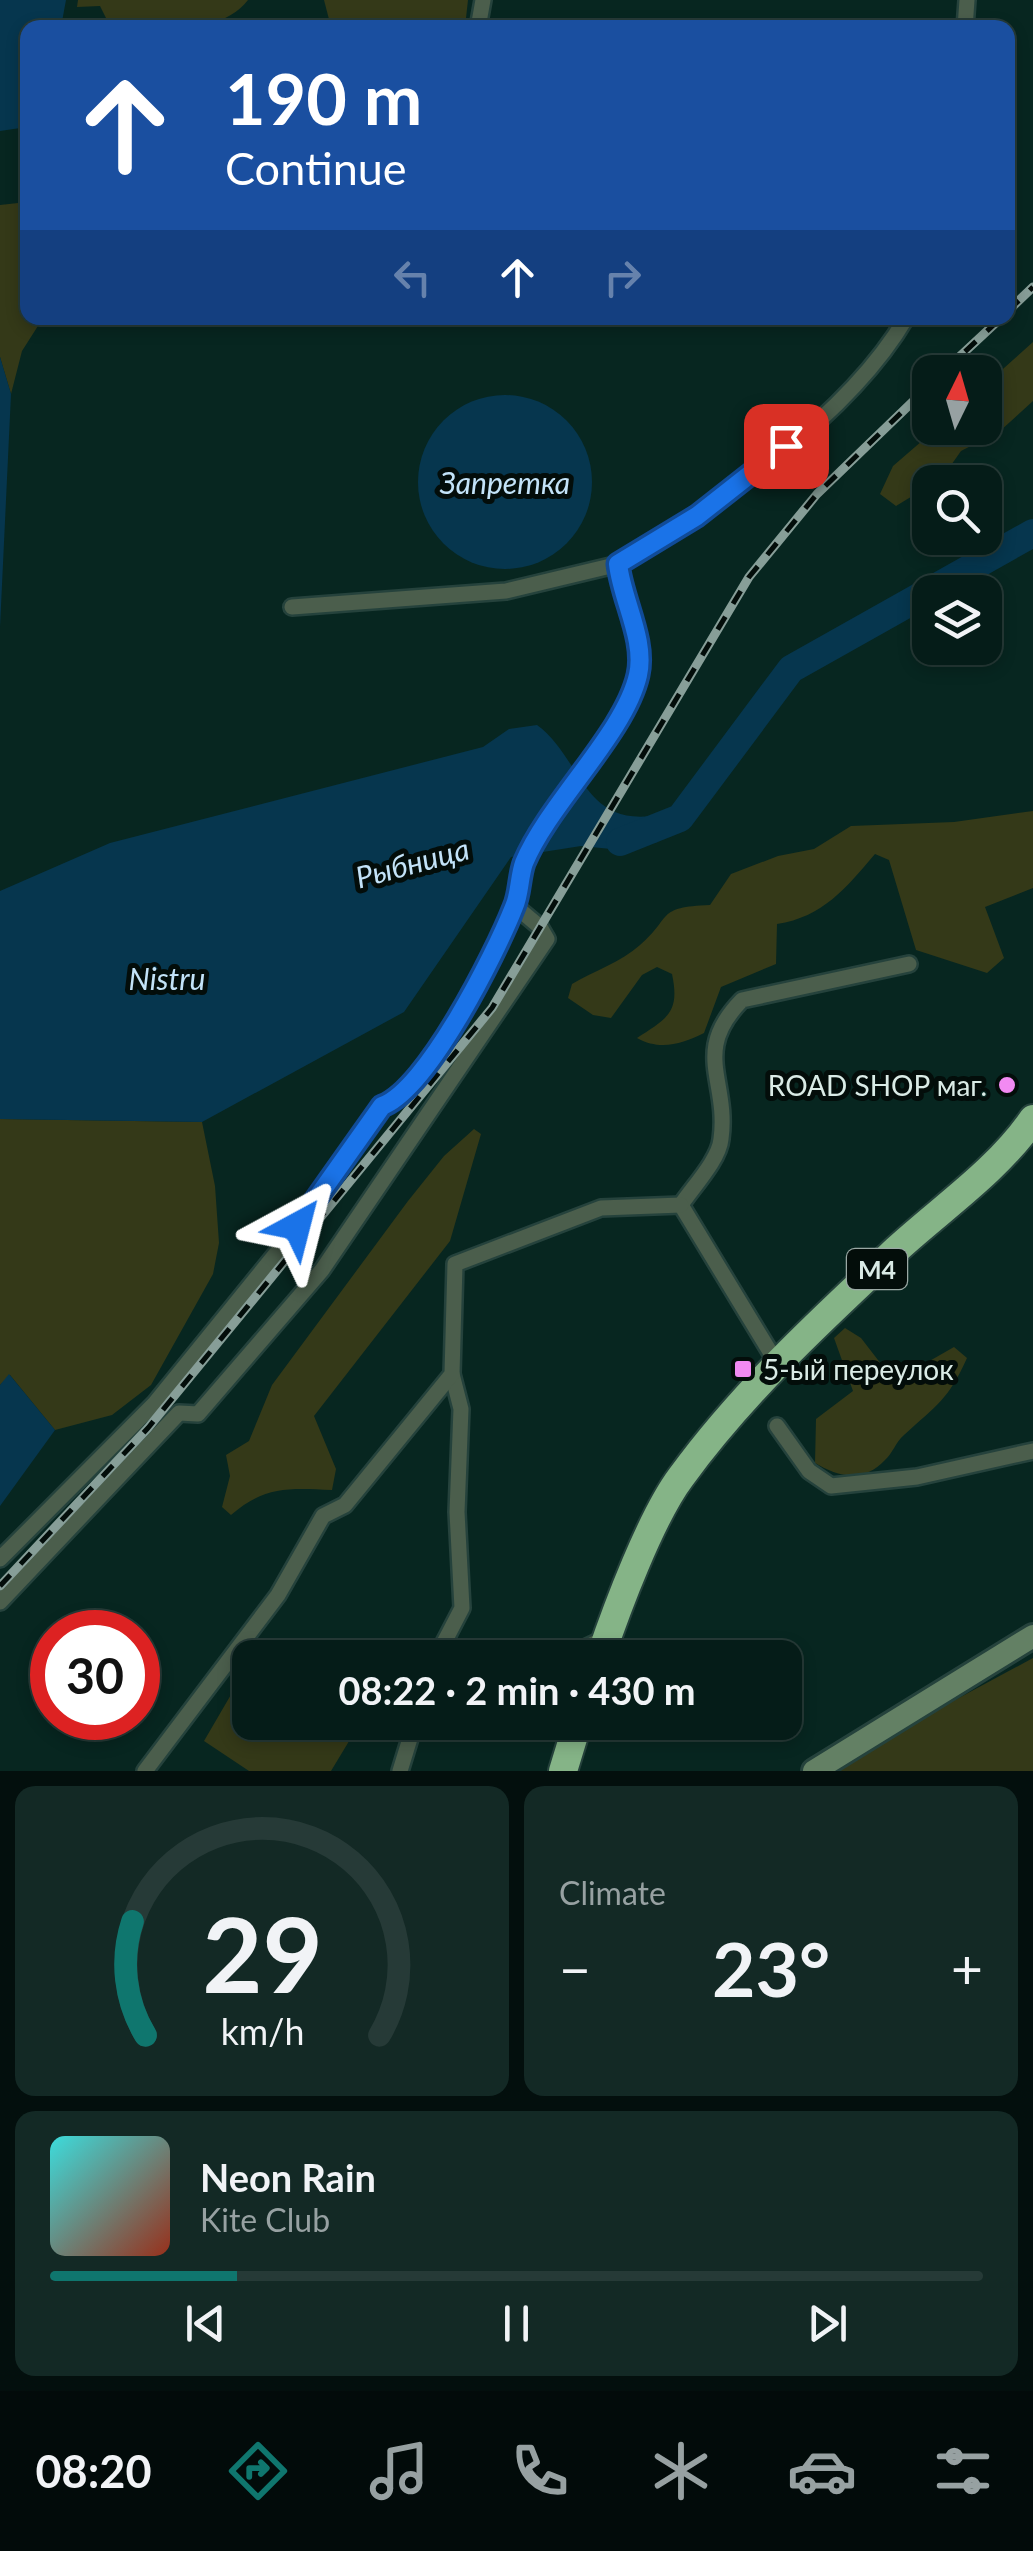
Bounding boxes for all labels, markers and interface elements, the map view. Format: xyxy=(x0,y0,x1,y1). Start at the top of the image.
text: 190 m xyxy=(225,56,422,140)
icon: ahead xyxy=(60,60,190,190)
text: Continue xyxy=(225,141,407,195)
icon: left xyxy=(385,250,440,305)
icon: ahead xyxy=(490,250,545,305)
icon: right xyxy=(595,250,650,305)
north arrow xyxy=(912,355,1002,445)
map controls xyxy=(912,355,1002,665)
pin xyxy=(744,404,829,489)
icon: arrive xyxy=(759,419,814,474)
water label: Запретка xyxy=(439,464,570,500)
button: search xyxy=(912,465,1002,555)
button: layers xyxy=(912,575,1002,665)
water label: Рыбница xyxy=(351,830,473,894)
water label: Nistru xyxy=(129,960,205,996)
place label: ROAD SHOP маг. xyxy=(768,1068,987,1102)
marker: ROAD SHOP маг. xyxy=(996,1074,1018,1096)
position arrow xyxy=(245,1174,349,1278)
road number: M4 xyxy=(847,1249,907,1289)
place label: 5-ый переулок xyxy=(763,1352,954,1386)
marker: 5-ый переулок xyxy=(732,1358,754,1380)
speed limit sign: 30 xyxy=(30,1610,160,1740)
text: 08:22 · 2 min · 430 m xyxy=(338,1667,696,1713)
text: Climate xyxy=(559,1873,666,1912)
text: 29 xyxy=(202,1890,322,2015)
text: 23° xyxy=(712,1923,830,2013)
text: − xyxy=(559,1935,591,2001)
text: + xyxy=(951,1935,983,2001)
text: km/h xyxy=(220,2010,304,2053)
text: Neon Rain xyxy=(200,2154,376,2200)
text: Kite Club xyxy=(200,2200,330,2239)
icon: previous xyxy=(178,2296,233,2351)
icon: pause xyxy=(489,2296,544,2351)
icon: next xyxy=(800,2296,855,2351)
icon: directions xyxy=(223,2436,293,2506)
icon: music xyxy=(364,2436,434,2506)
icon: phone xyxy=(505,2436,575,2506)
icon: climate xyxy=(646,2436,716,2506)
icon: car xyxy=(787,2436,857,2506)
icon: filters xyxy=(928,2436,998,2506)
text: 08:20 xyxy=(36,2444,152,2498)

